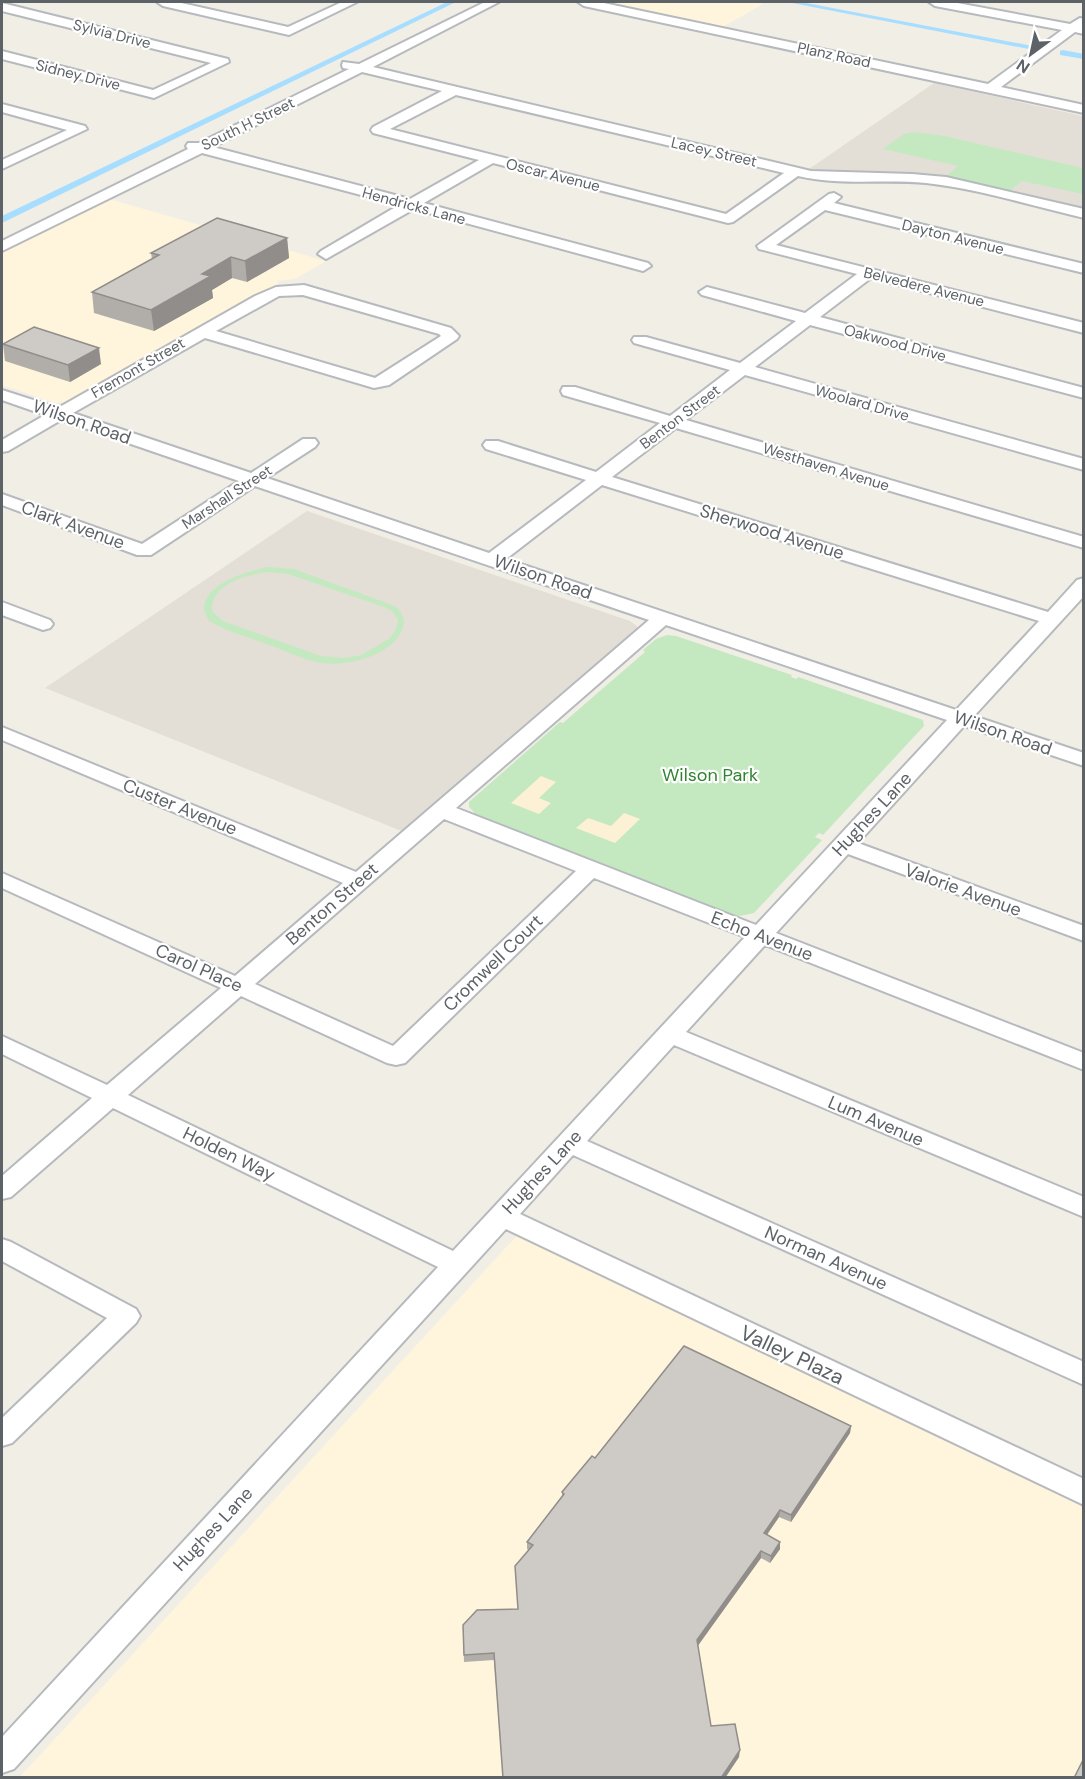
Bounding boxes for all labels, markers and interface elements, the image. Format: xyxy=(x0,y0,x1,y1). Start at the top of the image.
street label: Sylvia Drive xyxy=(71,15,153,53)
north arrow xyxy=(1001,24,1061,84)
street label: Planz Road xyxy=(795,37,873,73)
text: N xyxy=(1012,54,1034,78)
street label: Sidney Drive xyxy=(34,55,122,95)
street label: South H Street xyxy=(198,93,298,155)
street label: Lacey Street xyxy=(669,132,759,172)
street label: Oscar Avenue xyxy=(504,154,602,196)
street label: Hendricks Lane xyxy=(360,183,468,229)
street label: Dayton Avenue xyxy=(900,215,1006,259)
street label: Belvedere Avenue xyxy=(862,262,986,312)
street label: Oakwood Drive xyxy=(842,320,948,366)
street label: Fremont Street xyxy=(88,333,189,403)
street label: Benton Street xyxy=(636,380,724,454)
street label: Woolard Drive xyxy=(813,380,911,426)
street label: Wilson Road xyxy=(30,394,134,450)
street label: Westhaven Avenue xyxy=(760,438,892,496)
street label: Marshall Street xyxy=(178,460,276,534)
street label: Clark Avenue xyxy=(18,495,128,555)
street label: Sherwood Avenue xyxy=(697,499,847,565)
street label: Wilson Road xyxy=(491,549,595,605)
street label: Wilson Road xyxy=(951,705,1055,761)
park label: Wilson Park xyxy=(662,763,758,787)
street label: Hughes Lane xyxy=(827,767,917,861)
street label: Custer Avenue xyxy=(119,773,241,841)
street label: Benton Street xyxy=(281,857,383,951)
street label: Valorie Avenue xyxy=(901,858,1025,922)
street label: Echo Avenue xyxy=(708,906,816,966)
street label: Cromwell Court xyxy=(438,909,548,1017)
street label: Carol Place xyxy=(152,938,246,998)
street label: Lum Avenue xyxy=(824,1090,928,1152)
street label: Holden Way xyxy=(179,1121,279,1187)
street label: Hughes Lane xyxy=(497,1125,587,1219)
street label: Norman Avenue xyxy=(761,1220,891,1296)
street label: Valley Plaza xyxy=(735,1319,849,1391)
street label: Hughes Lane xyxy=(168,1482,258,1576)

